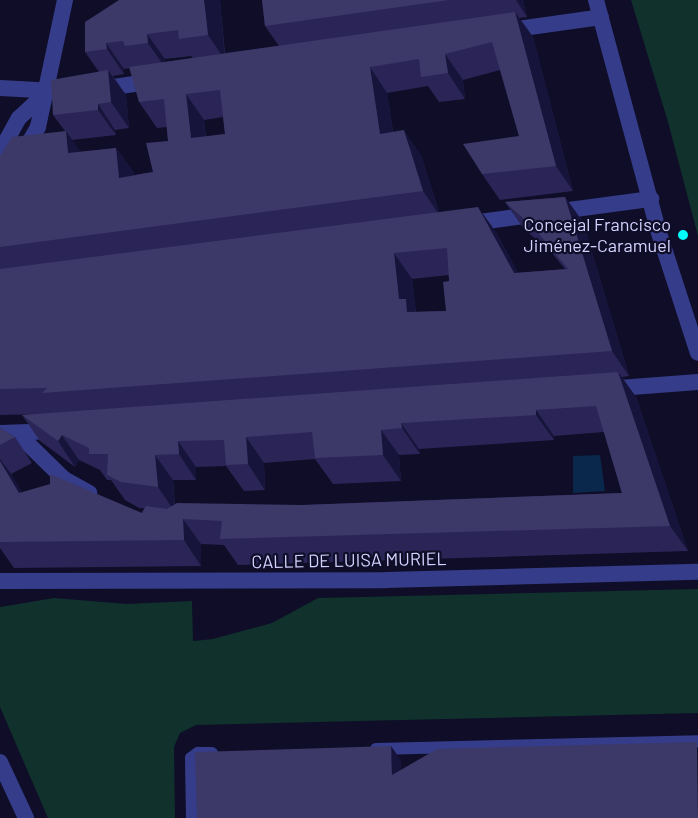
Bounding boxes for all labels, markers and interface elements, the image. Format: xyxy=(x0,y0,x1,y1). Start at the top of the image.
place label: Concejal Francisco Jiménez-Caramuel xyxy=(523,214,671,256)
marker: Concejal Francisco Jiménez-Caramuel xyxy=(676,228,690,242)
street label: CALLE DE LUISA MURIEL xyxy=(251,547,447,573)

